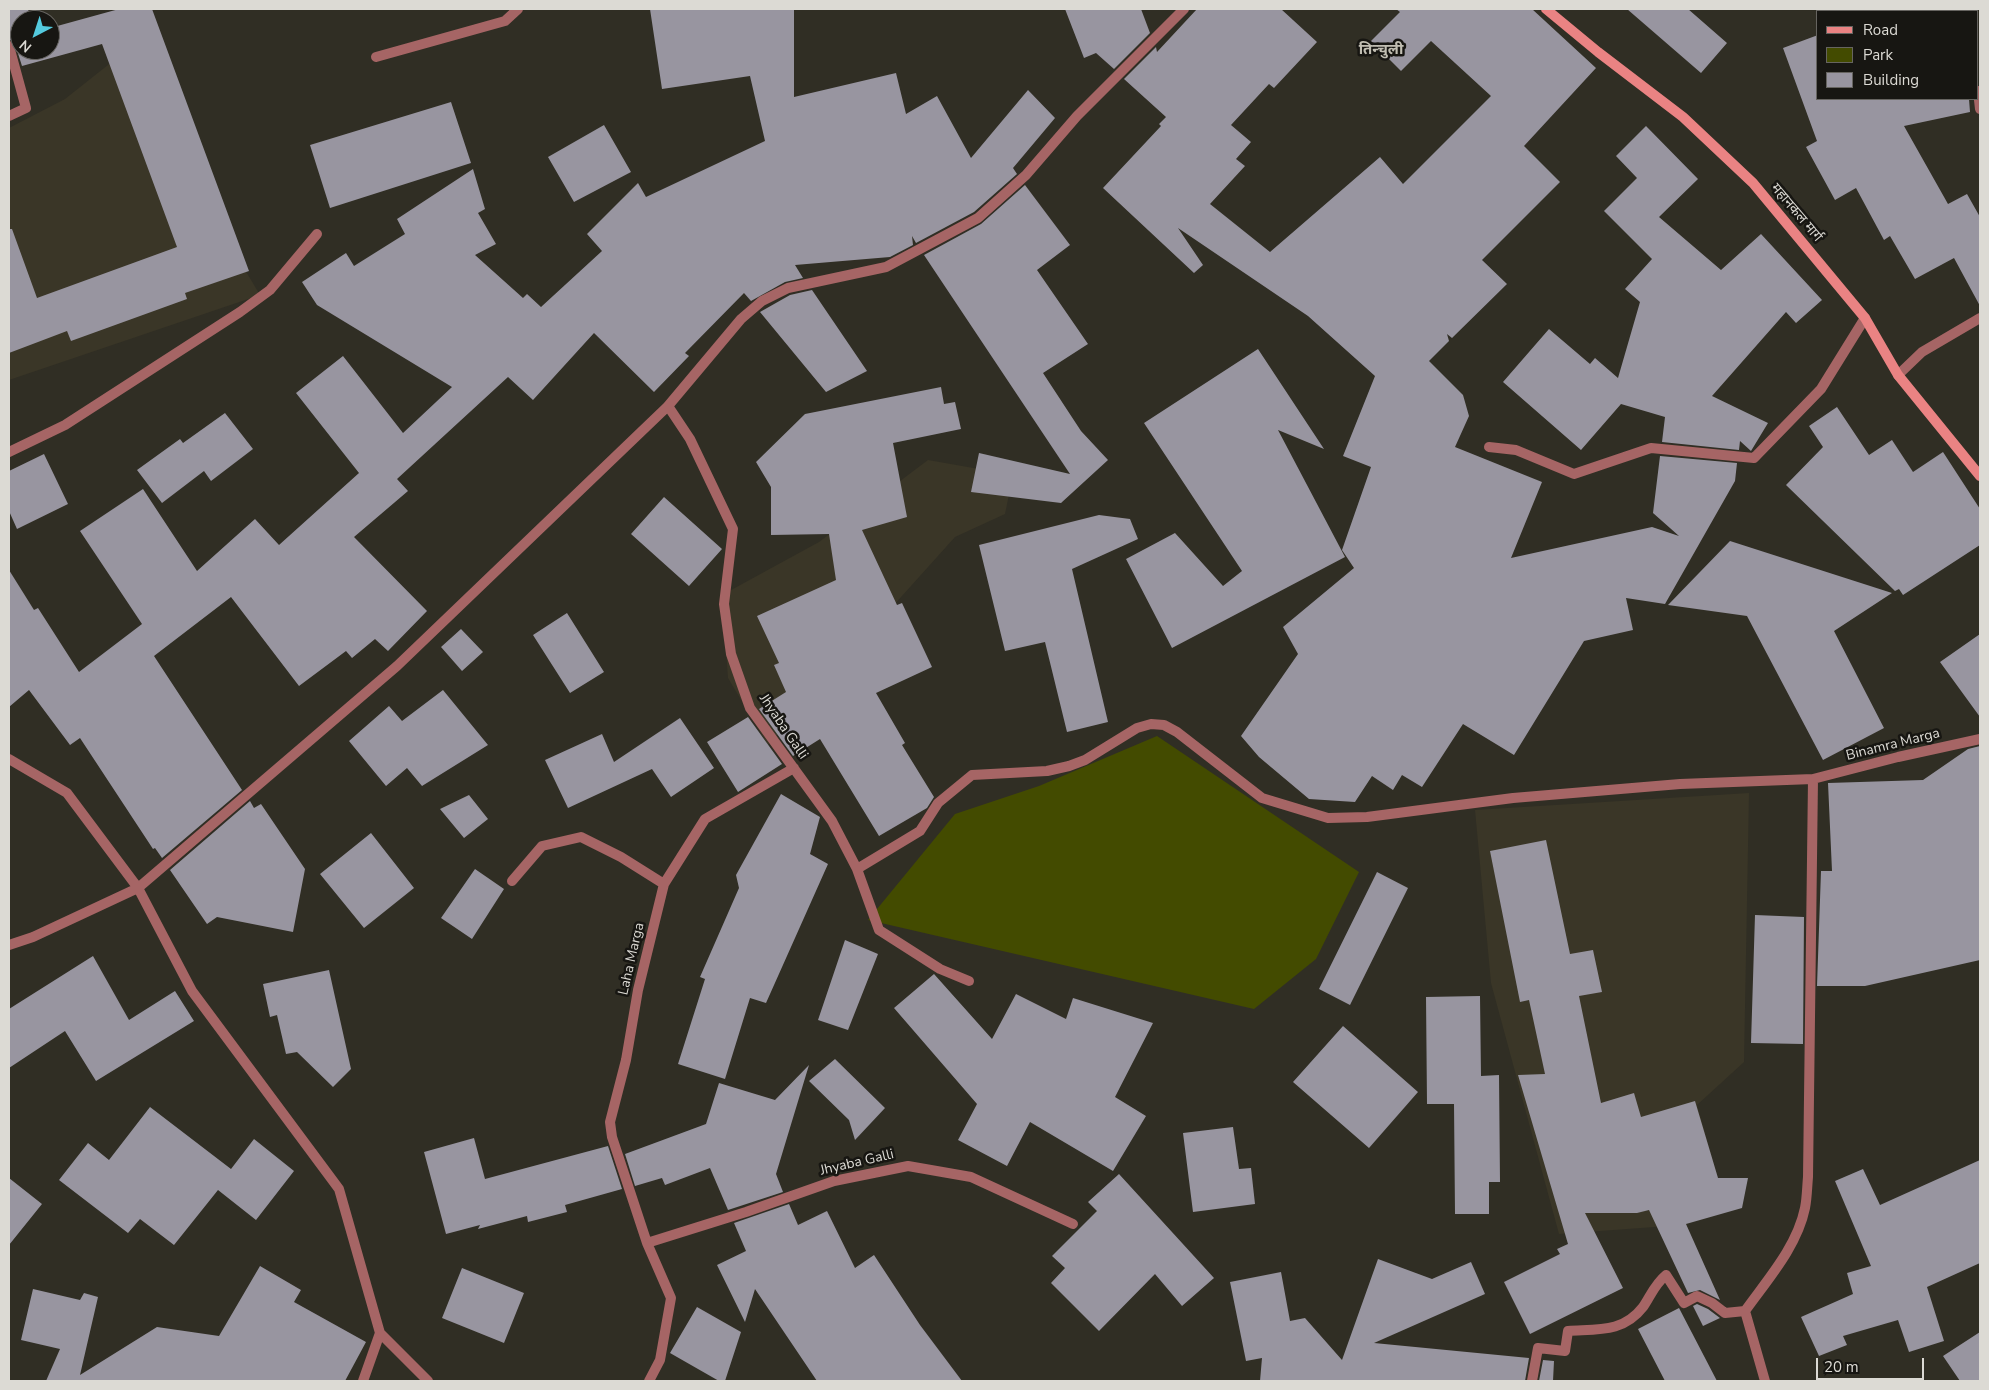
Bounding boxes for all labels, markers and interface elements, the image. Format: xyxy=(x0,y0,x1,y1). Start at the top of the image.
north arrow xyxy=(10,10,60,60)
legend xyxy=(1816,10,1979,100)
text: Road xyxy=(1863,20,1898,40)
text: N xyxy=(16,35,36,57)
district label: तिन्चुली xyxy=(1359,41,1403,59)
text: Park xyxy=(1863,45,1893,65)
text: Building xyxy=(1863,70,1919,90)
street label: महानकल मार्ग xyxy=(1767,180,1825,246)
street label: Jhyaba Galli xyxy=(755,691,811,763)
street label: Binamra Marga xyxy=(1844,725,1942,765)
street label: Laha Marga xyxy=(616,921,648,997)
street label: Jhyaba Galli xyxy=(818,1146,896,1180)
scale bar xyxy=(1819,1348,1926,1380)
text: 20 m xyxy=(1824,1357,1859,1377)

